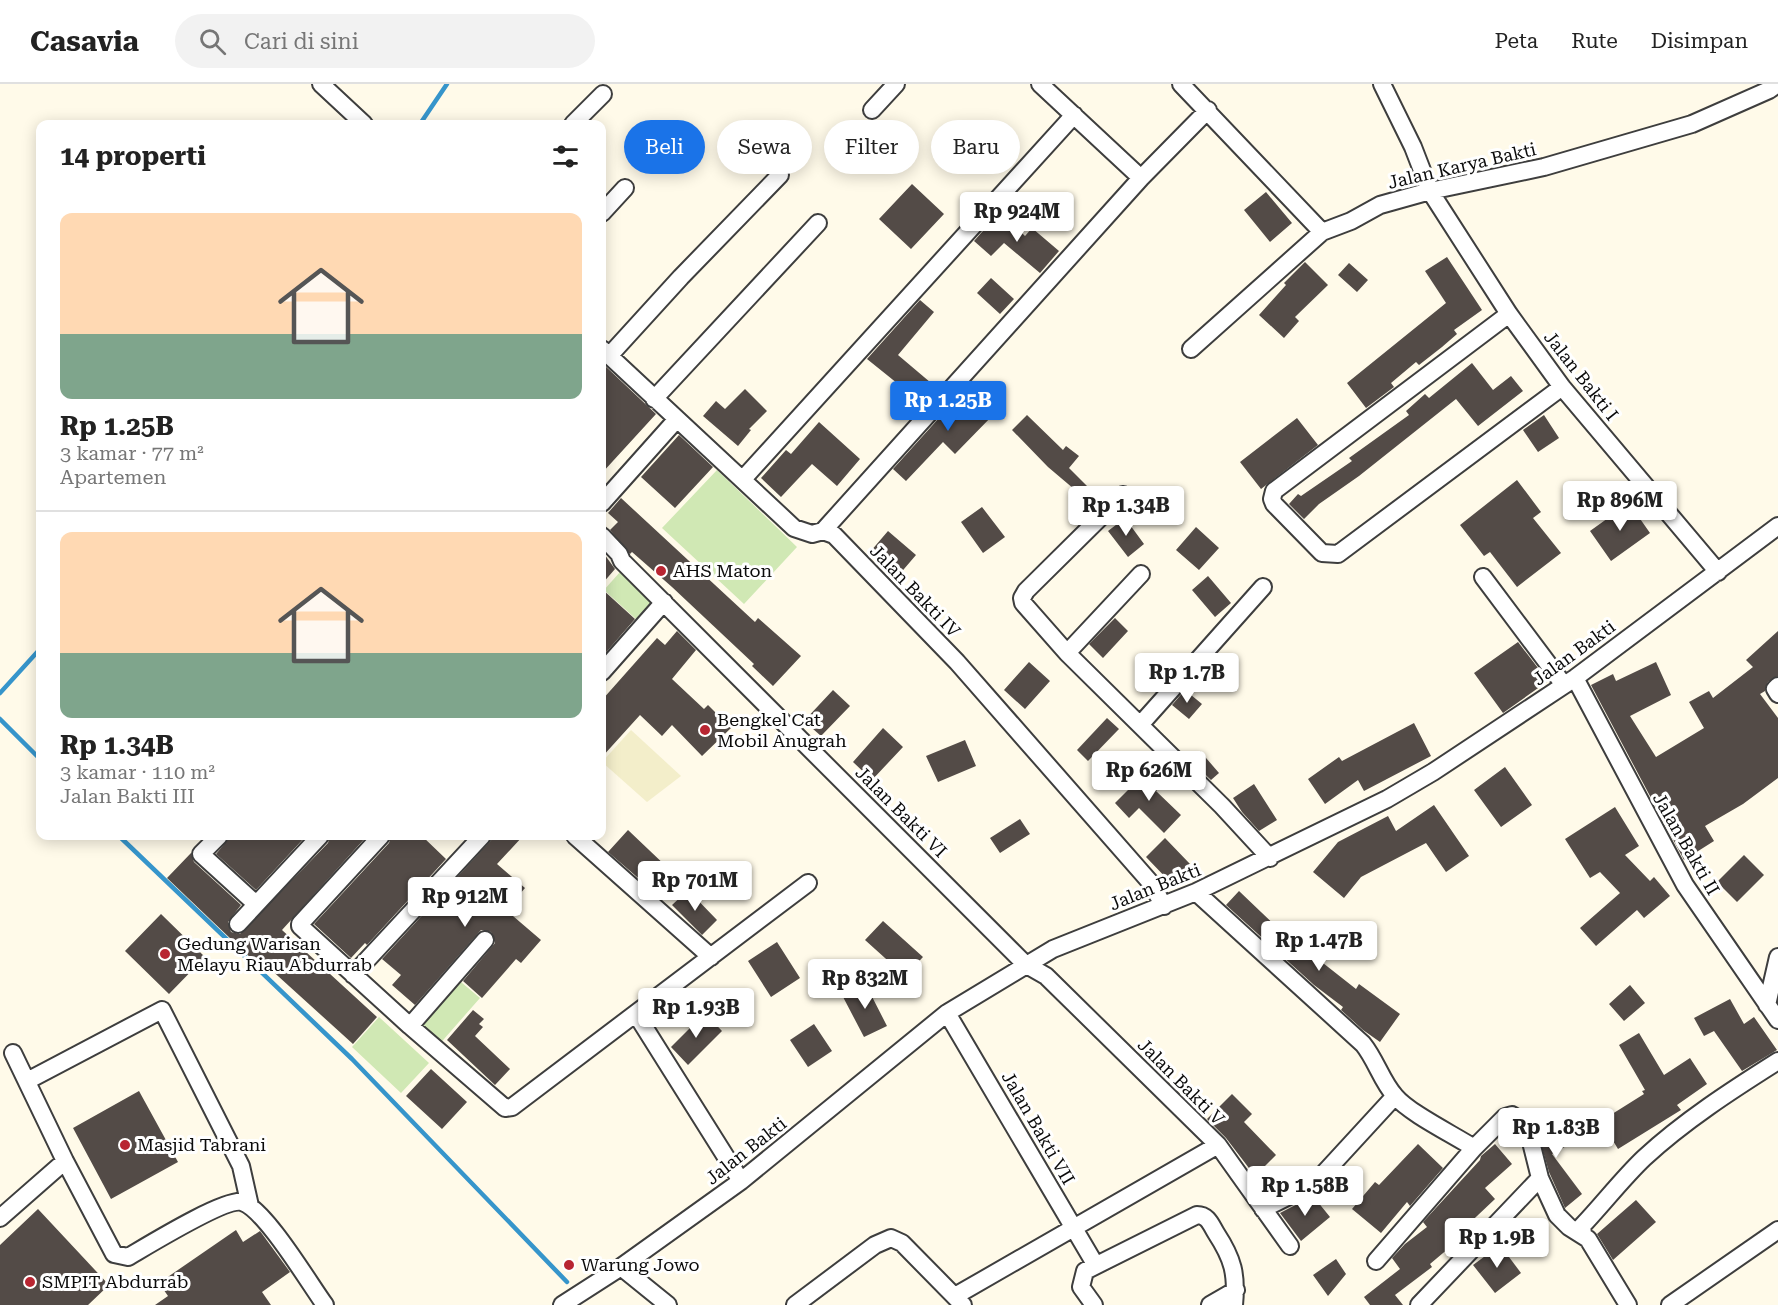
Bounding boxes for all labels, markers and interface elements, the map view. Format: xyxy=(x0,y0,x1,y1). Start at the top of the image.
search box xyxy=(175,14,595,68)
text: Casavia xyxy=(30,25,139,58)
icon: search xyxy=(196,25,229,58)
text: Cari di sini xyxy=(244,29,359,54)
text: Peta xyxy=(1495,29,1538,53)
text: Rute xyxy=(1571,29,1618,53)
text: Disimpan xyxy=(1651,29,1748,53)
chip: Beli xyxy=(624,120,705,174)
chip: Sewa xyxy=(717,120,812,174)
chip: Filter xyxy=(824,120,919,174)
chip: Baru xyxy=(931,120,1020,174)
street label: Jalan Karya Bakti xyxy=(1386,138,1538,193)
icon: filters xyxy=(549,140,582,173)
text: 14 properti xyxy=(60,141,206,171)
pin: Rp 924M xyxy=(962,192,1072,243)
text: Rp 924M xyxy=(974,199,1060,223)
icon: home xyxy=(267,252,375,360)
street label: Jalan Bakti I xyxy=(1540,327,1623,425)
pin: Rp 1.25B xyxy=(886,381,1010,432)
text: Rp 1.25B xyxy=(904,388,992,412)
text: Rp 1.25B xyxy=(60,411,174,441)
text: 3 kamar · 77 m² xyxy=(60,441,204,465)
text: Apartemen xyxy=(60,465,166,489)
pin: Rp 896M xyxy=(1565,481,1675,532)
pin: Rp 1.34B xyxy=(1064,486,1188,537)
text: Rp 896M xyxy=(1577,488,1663,512)
text: Rp 1.34B xyxy=(1082,493,1170,517)
street label: Jalan Bakti IV xyxy=(866,540,965,642)
place label: AHS Maton xyxy=(673,560,772,581)
marker: AHS Maton xyxy=(654,564,668,578)
icon: home xyxy=(267,571,375,679)
street label: Jalan Bakti xyxy=(1528,616,1619,689)
pin: Rp 1.7B xyxy=(1132,653,1242,704)
text: Rp 1.7B xyxy=(1149,660,1225,684)
place label: Bengkel Cat Mobil Anugrah xyxy=(717,709,847,751)
marker: Bengkel Cat Mobil Anugrah xyxy=(698,723,712,737)
text: Rp 1.34B xyxy=(60,730,174,760)
pin: Rp 626M xyxy=(1094,751,1204,802)
text: Rp 626M xyxy=(1106,758,1192,782)
text: 3 kamar · 110 m² xyxy=(60,760,215,784)
street label: Jalan Bakti VI xyxy=(851,762,951,862)
text: Jalan Bakti III xyxy=(60,784,195,808)
street label: Jalan Bakti II xyxy=(1649,789,1724,899)
street label: Jalan Bakti xyxy=(1106,859,1204,914)
pin: Rp 701M xyxy=(640,861,750,912)
text: Rp 701M xyxy=(652,868,738,892)
pin: Rp 912M xyxy=(410,877,520,928)
text: Rp 912M xyxy=(422,884,508,908)
pin: Rp 1.47B xyxy=(1257,921,1381,972)
text: Rp 1.47B xyxy=(1275,928,1363,952)
place label: Gedung Warisan Melayu Riau Abdurrab xyxy=(177,933,372,975)
marker: Gedung Warisan Melayu Riau Abdurrab xyxy=(158,947,172,961)
pin: Rp 832M xyxy=(810,959,920,1010)
text: Rp 832M xyxy=(822,966,908,990)
pin: Rp 1.93B xyxy=(634,988,758,1039)
text: Rp 1.93B xyxy=(652,995,740,1019)
street label: Jalan Bakti V xyxy=(1134,1034,1229,1130)
street label: Jalan Bakti VII xyxy=(998,1067,1079,1188)
pin: Rp 1.83B xyxy=(1494,1108,1618,1159)
street label: Jalan Bakti xyxy=(701,1112,790,1189)
text: Rp 1.83B xyxy=(1512,1115,1600,1139)
place label: Masjid Tabrani xyxy=(137,1134,266,1155)
marker: Masjid Tabrani xyxy=(118,1138,132,1152)
pin: Rp 1.58B xyxy=(1243,1166,1367,1217)
text: Rp 1.58B xyxy=(1261,1173,1349,1197)
pin: Rp 1.9B xyxy=(1442,1218,1552,1269)
text: Rp 1.9B xyxy=(1459,1225,1535,1249)
place label: Warung Jowo xyxy=(581,1254,699,1275)
marker: Warung Jowo xyxy=(562,1258,576,1272)
place label: SMPIT Abdurrab xyxy=(42,1271,188,1292)
marker: SMPIT Abdurrab xyxy=(23,1275,37,1289)

